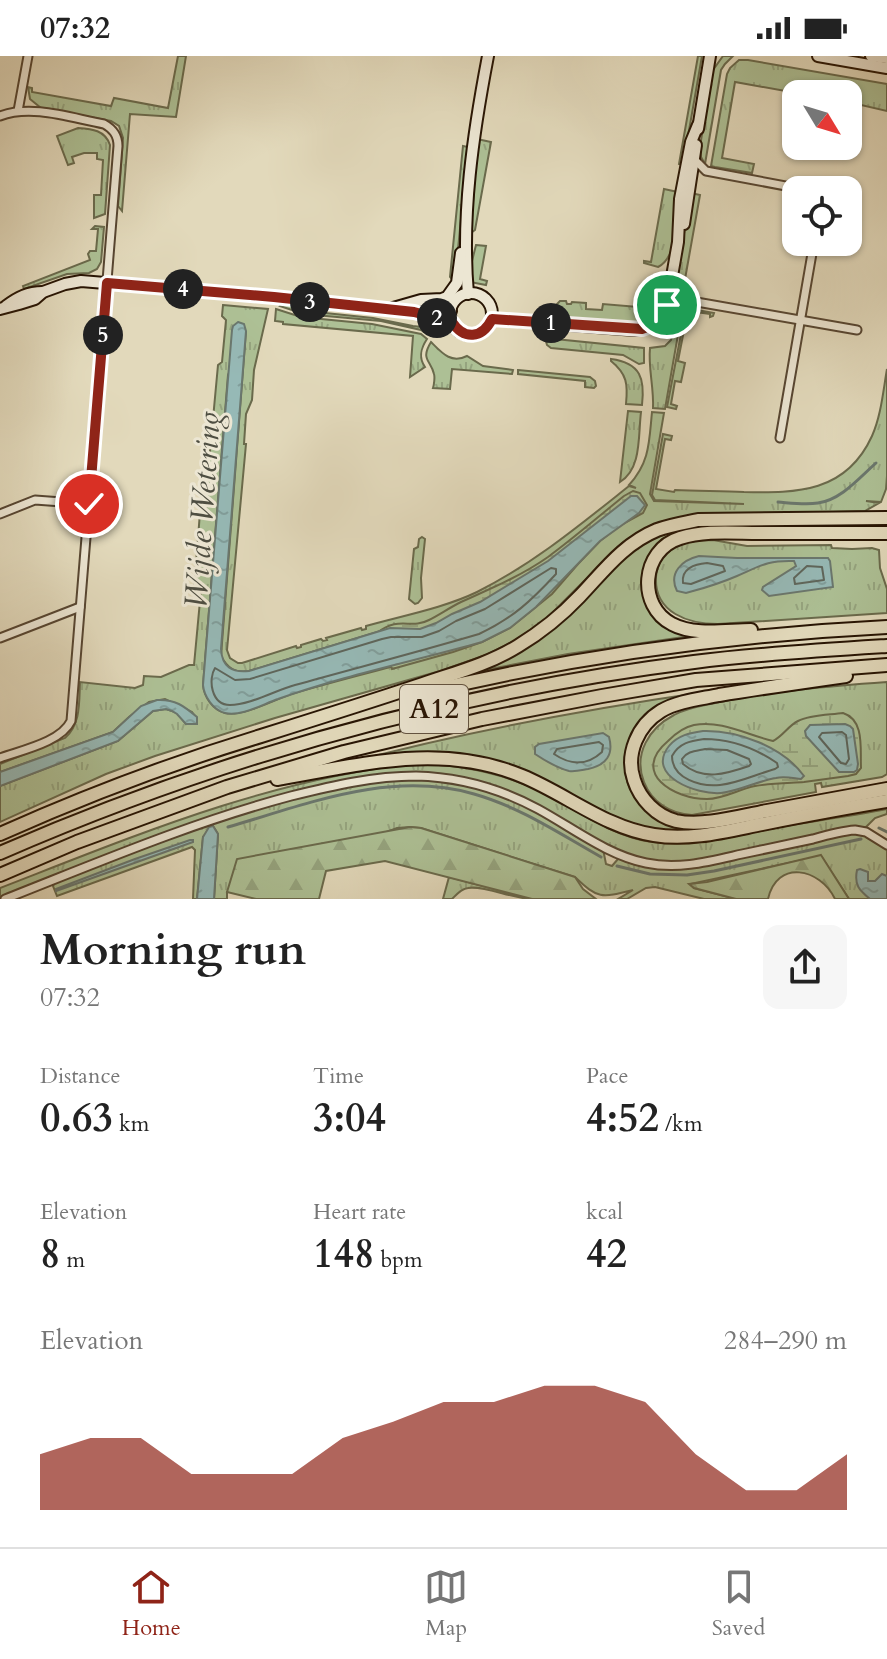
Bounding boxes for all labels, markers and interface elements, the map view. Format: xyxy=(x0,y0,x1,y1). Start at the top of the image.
text: 07:32 xyxy=(40,8,110,49)
north arrow xyxy=(782,80,862,160)
map controls xyxy=(782,80,862,256)
button: locate xyxy=(782,176,862,256)
pin: 4 xyxy=(163,269,203,309)
pin xyxy=(633,271,701,339)
text: 4 xyxy=(177,274,189,304)
pin: 3 xyxy=(290,282,330,322)
icon: arrive xyxy=(645,283,689,327)
text: 3 xyxy=(304,287,316,317)
pin: 2 xyxy=(417,298,457,338)
text: 2 xyxy=(431,303,443,333)
pin: 1 xyxy=(531,303,571,343)
text: 1 xyxy=(545,308,557,338)
pin: 5 xyxy=(83,315,123,355)
text: 5 xyxy=(97,320,109,350)
water label: Wijde Wetering xyxy=(174,409,232,610)
pin xyxy=(55,470,123,538)
icon: check xyxy=(67,482,111,526)
road number: A12 xyxy=(400,685,468,733)
text: Morning run xyxy=(40,920,306,980)
button: share xyxy=(763,925,847,1009)
text: 07:32 xyxy=(40,980,100,1015)
text: Distance xyxy=(40,1061,120,1091)
text: Time xyxy=(313,1061,364,1091)
text: Pace xyxy=(586,1061,629,1091)
text: 0.63 xyxy=(40,1091,113,1146)
text: 3:04 xyxy=(313,1091,386,1146)
text: 4:52 xyxy=(586,1091,659,1146)
text: km xyxy=(113,1109,149,1139)
text: /km xyxy=(659,1109,703,1139)
text: Elevation xyxy=(40,1197,127,1227)
text: Heart rate xyxy=(313,1197,406,1227)
text: kcal xyxy=(586,1197,623,1227)
text: 8 xyxy=(40,1227,61,1282)
text: 148 xyxy=(313,1227,374,1282)
text: 42 xyxy=(586,1227,627,1282)
text: m xyxy=(61,1245,85,1275)
text: bpm xyxy=(374,1245,423,1275)
text: Elevation xyxy=(40,1323,143,1358)
text: 284–290 m xyxy=(724,1323,847,1358)
tab: Home xyxy=(122,1565,181,1643)
tab: Map xyxy=(424,1565,468,1643)
tab: Saved xyxy=(712,1565,765,1643)

